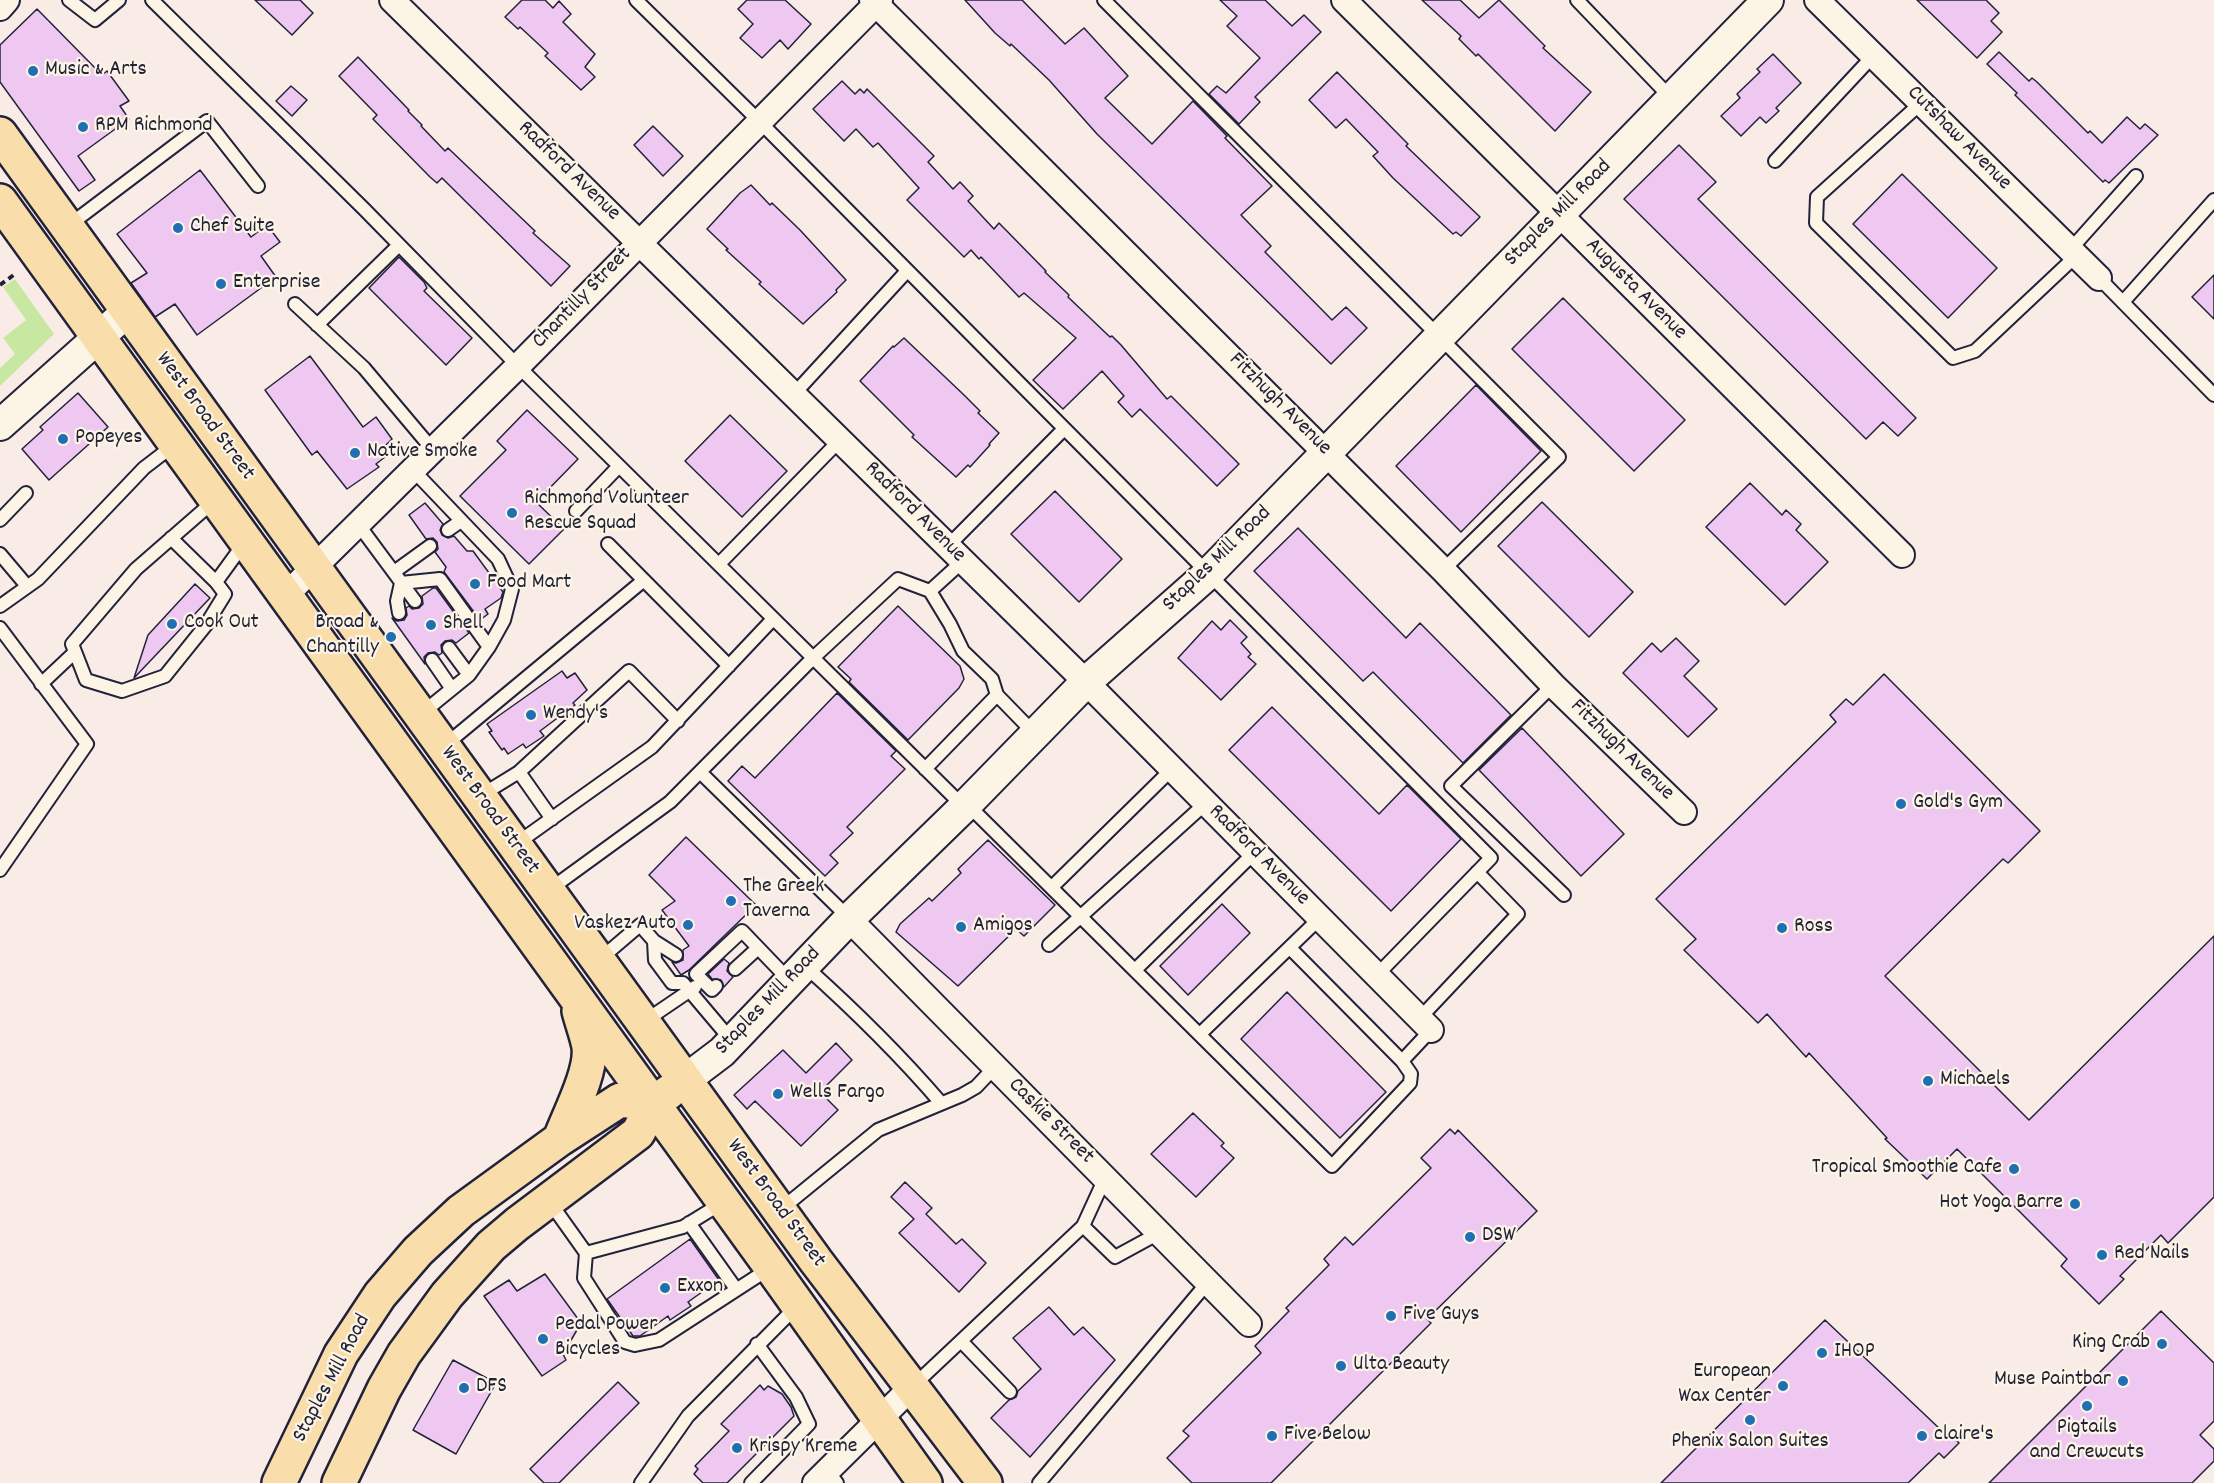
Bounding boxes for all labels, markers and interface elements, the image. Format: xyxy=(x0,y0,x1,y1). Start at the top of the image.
place label: Music & Arts xyxy=(45,58,147,84)
marker: Music & Arts xyxy=(26,64,40,78)
street label: Cutshaw Avenue xyxy=(1900,81,2016,197)
place label: RPM Richmond xyxy=(95,114,213,140)
street label: Radford Avenue xyxy=(511,116,625,228)
marker: RPM Richmond xyxy=(76,120,90,134)
street label: Staples Mill Road xyxy=(1500,155,1618,273)
place label: Chef Suite xyxy=(190,215,274,241)
marker: Chef Suite xyxy=(171,221,185,235)
street label: Augusta Avenue xyxy=(1578,233,1692,347)
street label: Chantilly Street xyxy=(528,243,638,355)
place label: Enterprise xyxy=(233,271,320,297)
marker: Enterprise xyxy=(214,277,228,291)
street label: West Broad Street xyxy=(149,348,259,486)
street label: Fitzhugh Avenue xyxy=(1222,348,1336,462)
place label: Popeyes xyxy=(75,426,142,452)
marker: Popeyes xyxy=(56,432,70,446)
place label: Native Smoke xyxy=(367,440,478,466)
marker: Native Smoke xyxy=(348,446,362,460)
street label: Radford Avenue xyxy=(858,457,970,569)
place label: Richmond Volunteer Rescue Squad xyxy=(524,487,689,538)
street label: Staples Mill Road xyxy=(1158,502,1278,618)
marker: Richmond Volunteer Rescue Squad xyxy=(505,506,519,520)
place label: Food Mart xyxy=(487,571,571,597)
marker: Food Mart xyxy=(468,577,482,591)
place label: Cook Out xyxy=(184,611,259,637)
place label: Broad & Chantilly xyxy=(306,611,379,662)
place label: Shell xyxy=(443,612,483,638)
marker: Cook Out xyxy=(165,617,179,631)
marker: Shell xyxy=(424,618,438,632)
marker: Broad & Chantilly xyxy=(384,630,398,644)
street label: Fitzhugh Avenue xyxy=(1563,695,1679,807)
place label: Wendy's xyxy=(543,702,608,728)
marker: Wendy's xyxy=(524,708,538,722)
street label: West Broad Street xyxy=(434,742,544,880)
place label: Gold's Gym xyxy=(1913,791,2003,817)
marker: Gold's Gym xyxy=(1894,797,1908,811)
street label: Radford Avenue xyxy=(1202,800,1314,912)
place label: The Greek Taverna xyxy=(743,875,824,926)
marker: The Greek Taverna xyxy=(724,894,738,908)
place label: Vaskez Auto xyxy=(574,912,676,938)
place label: Amigos xyxy=(973,914,1033,940)
place label: Ross xyxy=(1794,915,1833,941)
marker: Vaskez Auto xyxy=(681,918,695,932)
marker: Amigos xyxy=(954,920,968,934)
marker: Ross xyxy=(1775,921,1789,935)
street label: Staples Mill Road xyxy=(711,942,827,1062)
place label: Michaels xyxy=(1940,1068,2010,1094)
street label: Caskie Street xyxy=(1001,1073,1099,1171)
marker: Michaels xyxy=(1921,1074,1935,1088)
place label: Wells Fargo xyxy=(790,1081,885,1107)
marker: Wells Fargo xyxy=(771,1087,785,1101)
street label: West Broad Street xyxy=(720,1135,830,1273)
place label: Tropical Smoothie Cafe xyxy=(1812,1156,2002,1182)
marker: Tropical Smoothie Cafe xyxy=(2007,1162,2021,1176)
place label: Hot Yoga Barre xyxy=(1939,1191,2063,1217)
marker: Hot Yoga Barre xyxy=(2068,1197,2082,1211)
place label: DSW xyxy=(1482,1224,1516,1250)
marker: DSW xyxy=(1463,1230,1477,1244)
place label: Red Nails xyxy=(2114,1242,2189,1268)
marker: Red Nails xyxy=(2095,1248,2109,1262)
place label: Exxon xyxy=(677,1275,723,1301)
marker: Exxon xyxy=(658,1281,672,1295)
place label: Five Guys xyxy=(1403,1303,1479,1329)
marker: Five Guys xyxy=(1384,1309,1398,1323)
street label: Staples Mill Road xyxy=(288,1311,378,1447)
place label: Pedal Power Bicycles xyxy=(555,1313,657,1364)
place label: King Crab xyxy=(2072,1331,2150,1357)
marker: Pedal Power Bicycles xyxy=(536,1332,550,1346)
marker: King Crab xyxy=(2155,1337,2169,1351)
place label: IHOP xyxy=(1834,1340,1875,1366)
marker: IHOP xyxy=(1815,1346,1829,1360)
place label: Ulta Beauty xyxy=(1353,1353,1449,1379)
marker: Ulta Beauty xyxy=(1334,1359,1348,1373)
place label: European Wax Center xyxy=(1678,1360,1771,1412)
place label: Muse Paintbar xyxy=(1994,1368,2111,1394)
marker: Muse Paintbar xyxy=(2116,1374,2130,1388)
place label: DFS xyxy=(476,1375,507,1401)
marker: European Wax Center xyxy=(1776,1379,1790,1393)
marker: DFS xyxy=(457,1381,471,1395)
marker: Pigtails and Crewcuts xyxy=(2080,1399,2094,1413)
marker: Phenix Salon Suites xyxy=(1743,1413,1757,1427)
place label: Pigtails and Crewcuts xyxy=(2030,1416,2144,1468)
place label: Five Below xyxy=(1284,1423,1371,1449)
place label: claire's xyxy=(1934,1423,1994,1449)
marker: Five Below xyxy=(1265,1429,1279,1443)
marker: claire's xyxy=(1915,1429,1929,1443)
place label: Phenix Salon Suites xyxy=(1671,1430,1829,1456)
place label: Krispy Kreme xyxy=(749,1435,858,1461)
marker: Krispy Kreme xyxy=(730,1441,744,1455)

